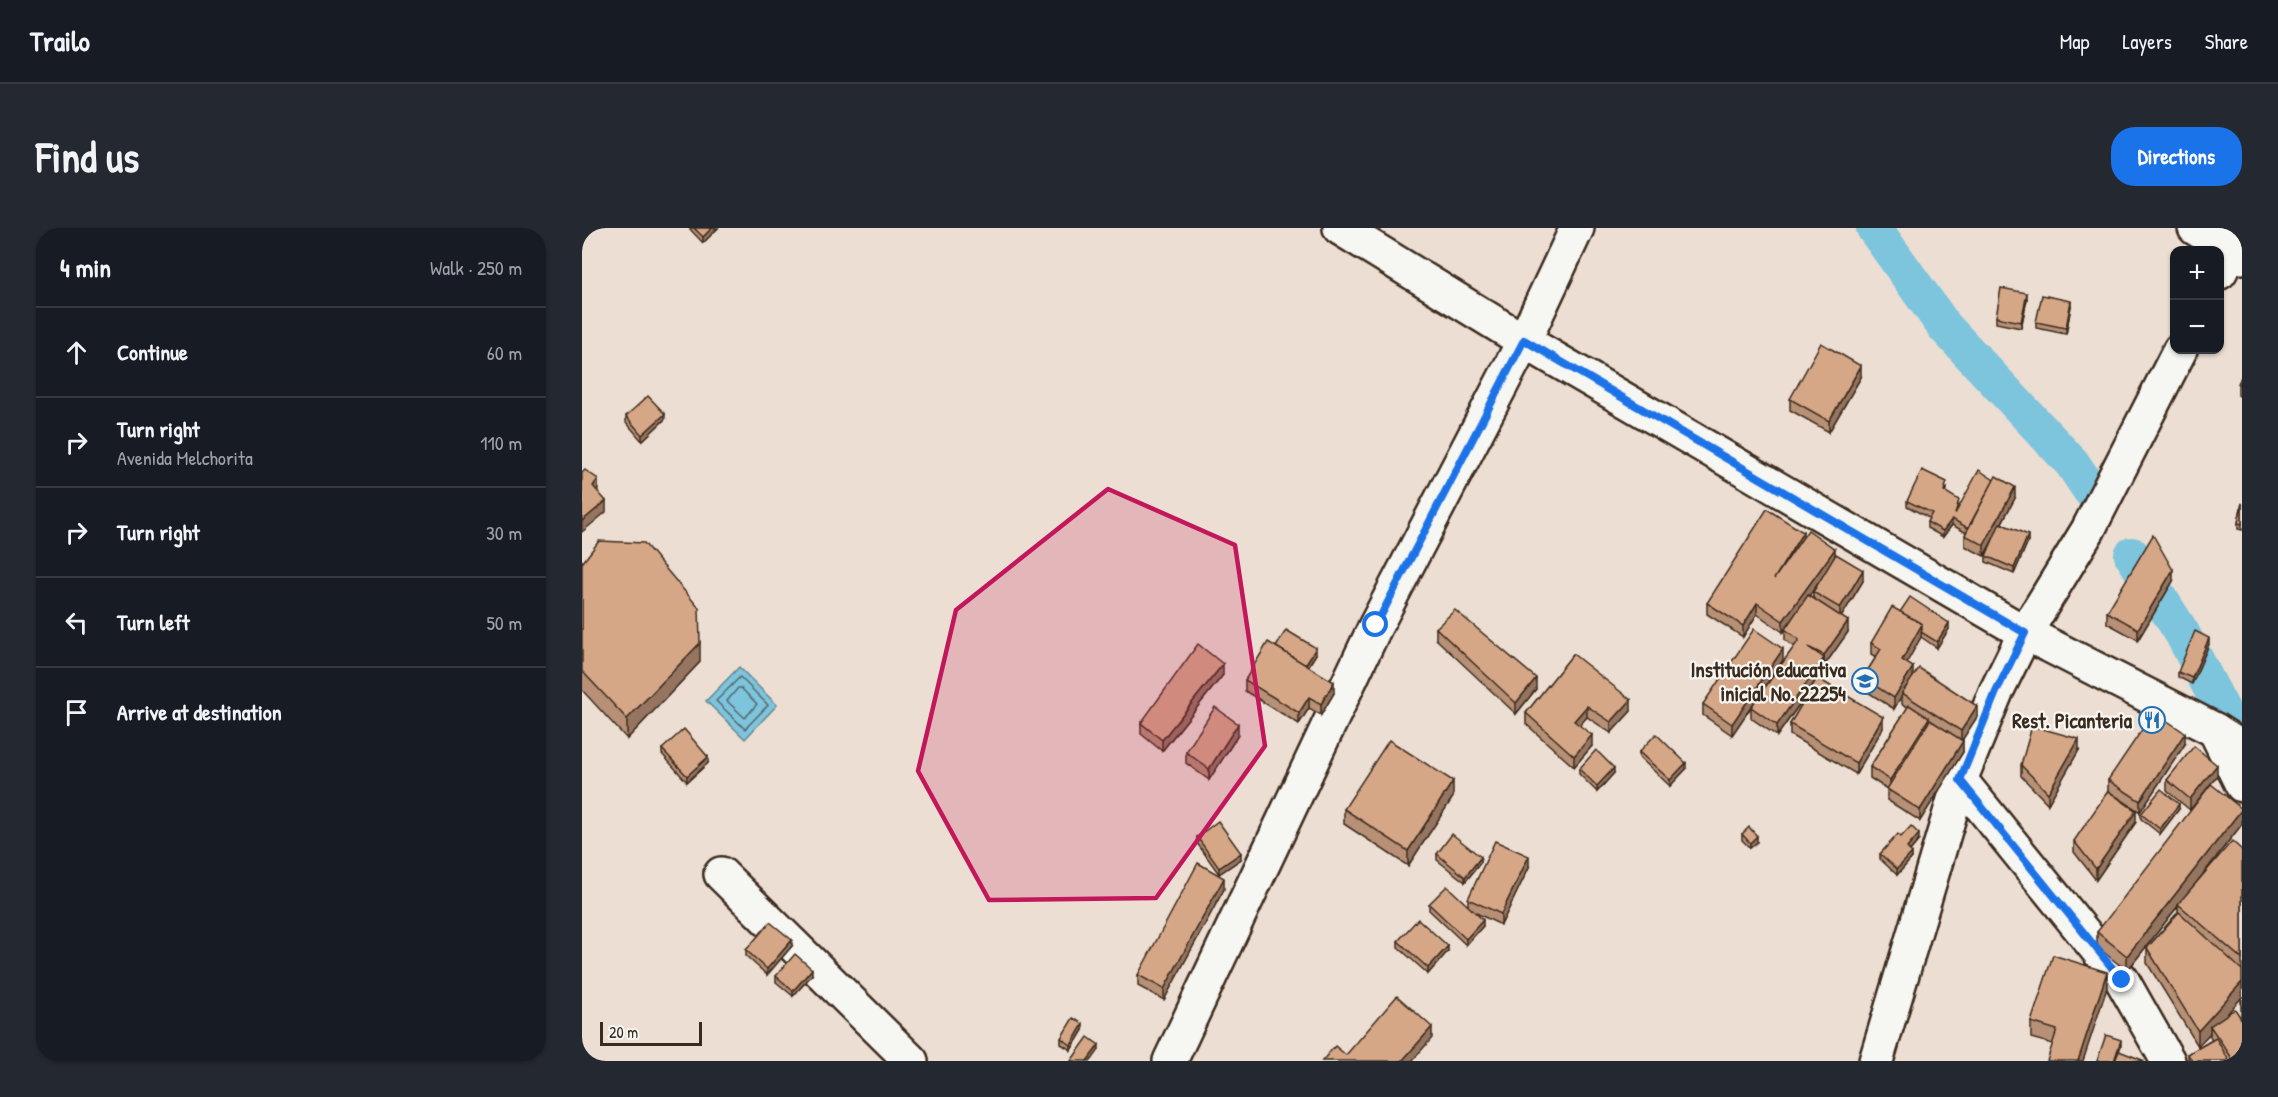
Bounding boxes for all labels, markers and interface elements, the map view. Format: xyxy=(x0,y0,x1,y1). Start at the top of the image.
text: Trailo xyxy=(30,22,90,60)
text: Map xyxy=(2060,27,2089,56)
text: Layers xyxy=(2122,27,2172,56)
text: Share xyxy=(2205,27,2248,56)
button: Directions xyxy=(2111,127,2242,186)
text: Find us xyxy=(36,128,139,185)
map controls xyxy=(2170,246,2224,354)
button: + xyxy=(2170,246,2224,300)
text: 4 min xyxy=(60,250,111,285)
text: Walk · 250 m xyxy=(430,254,522,281)
button: − xyxy=(2170,300,2224,354)
icon: ahead xyxy=(60,336,93,369)
text: Continue xyxy=(117,337,188,367)
text: 60 m xyxy=(487,339,522,366)
text: Turn right xyxy=(117,414,200,444)
icon: right xyxy=(60,426,93,459)
text: 110 m xyxy=(480,429,522,456)
text: Avenida Melchorita xyxy=(117,444,253,471)
icon: right xyxy=(60,516,93,549)
text: Turn right xyxy=(117,517,200,547)
text: 30 m xyxy=(486,519,522,546)
icon: left xyxy=(60,606,93,639)
text: Turn left xyxy=(117,607,190,637)
text: 50 m xyxy=(486,609,522,636)
route start xyxy=(1362,611,1388,637)
place label: Institución educativa inicial No. 22254 xyxy=(1690,655,1847,708)
school or university icon: Institución educativa inicial No. 22254 xyxy=(1850,666,1880,696)
icon: arrive xyxy=(60,696,93,729)
text: Arrive at destination xyxy=(117,697,282,727)
restaurant icon: Rest. Picanteria xyxy=(2137,705,2167,735)
place label: Rest. Picanteria xyxy=(2012,706,2133,735)
route end xyxy=(2108,966,2134,992)
scale bar xyxy=(600,1019,702,1046)
text: 20 m xyxy=(609,1021,638,1043)

